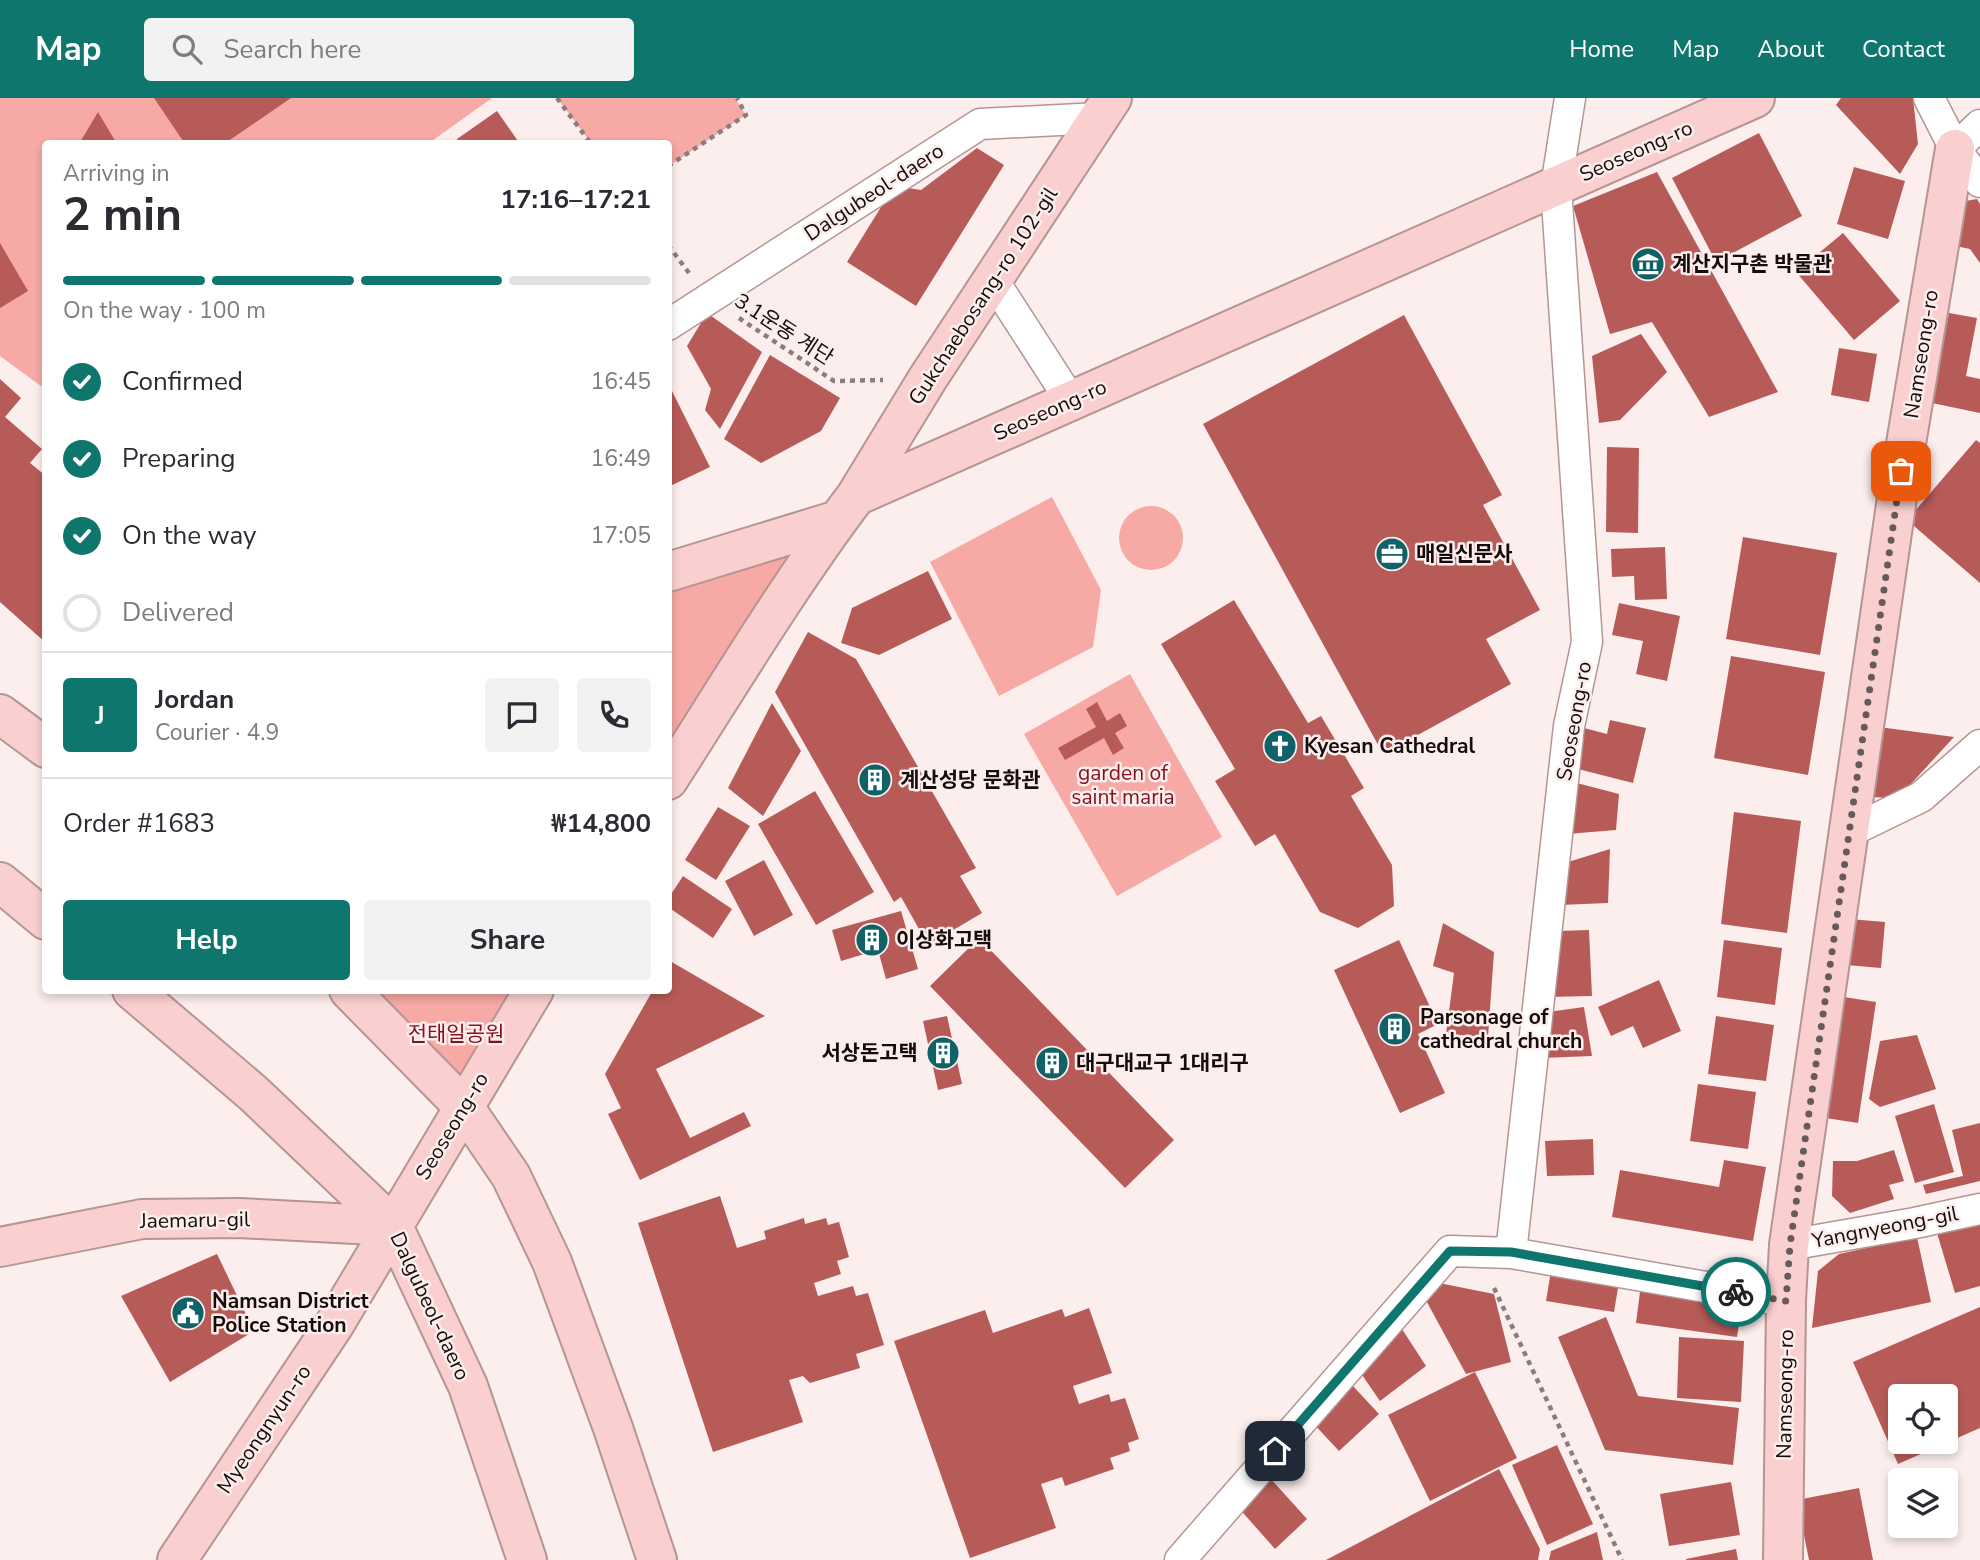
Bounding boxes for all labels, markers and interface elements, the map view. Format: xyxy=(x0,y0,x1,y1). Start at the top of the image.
search box xyxy=(144,18,634,81)
text: Map xyxy=(35,27,102,72)
icon: search xyxy=(168,30,206,68)
text: Search here xyxy=(224,32,361,67)
text: Home xyxy=(1569,33,1634,65)
text: Map xyxy=(1672,33,1719,65)
text: About xyxy=(1757,33,1824,65)
text: Contact xyxy=(1862,33,1945,65)
street label: Seoseong-ro xyxy=(1575,114,1697,188)
street label: Dalgubeol-daero xyxy=(799,136,949,248)
text: Arriving in xyxy=(63,158,170,189)
street label: Gukchaebosang-ro 102-gil xyxy=(902,181,1064,410)
text: 17:16–17:21 xyxy=(500,182,651,217)
text: 2 min xyxy=(63,183,182,246)
museum icon: 계산지구촌 박물관 xyxy=(1629,245,1667,283)
place label: 계산지구촌 박물관 xyxy=(1672,250,1832,278)
street label: 3.1운동 계단 xyxy=(729,287,839,371)
street label: Namseong-ro xyxy=(1897,288,1945,420)
text: On the way · 100 m xyxy=(63,295,266,326)
icon: check xyxy=(63,363,101,401)
text: Confirmed xyxy=(122,364,243,399)
text: 16:45 xyxy=(591,366,651,397)
street label: Seoseong-ro xyxy=(989,373,1111,447)
icon: check xyxy=(63,440,101,478)
text: Preparing xyxy=(122,441,235,476)
pin xyxy=(1871,441,1931,501)
text: 16:49 xyxy=(591,443,651,474)
icon: bag xyxy=(1882,452,1920,490)
icon: check xyxy=(63,517,101,555)
text: On the way xyxy=(122,518,256,553)
text: 17:05 xyxy=(591,520,651,551)
office icon: 매일신문사 xyxy=(1373,535,1411,573)
place label: 매일신문사 xyxy=(1416,540,1513,568)
text: Delivered xyxy=(122,595,234,630)
street label: Seoseong-ro xyxy=(1550,659,1598,783)
button: chat xyxy=(485,678,559,752)
button: phone xyxy=(577,678,651,752)
text: Jordan xyxy=(155,682,234,717)
text: J xyxy=(95,698,105,733)
text: Courier · 4.9 xyxy=(155,717,279,748)
church icon: Kyesan Cathedral xyxy=(1261,727,1299,765)
place label: Kyesan Cathedral xyxy=(1304,732,1476,760)
park label: garden of saint maria xyxy=(1071,759,1175,811)
building icon: 계산성당 문화관 xyxy=(856,761,894,799)
place label: 계산성당 문화관 xyxy=(900,766,1041,794)
text: Order #1683 xyxy=(63,806,215,841)
text: ₩14,800 xyxy=(551,806,651,841)
button: Help xyxy=(63,900,350,980)
button: Share xyxy=(364,900,651,980)
building icon: 이상화고택 xyxy=(853,921,891,959)
place label: 이상화고택 xyxy=(896,926,993,954)
place label: Parsonage of cathedral church xyxy=(1420,1003,1582,1055)
building icon: Parsonage of cathedral church xyxy=(1376,1010,1414,1048)
park label: 전태일공원 xyxy=(408,1020,504,1048)
building icon: 서상돈고택 xyxy=(924,1034,962,1072)
place label: 서상돈고택 xyxy=(821,1039,918,1067)
building icon: 대구대교구 1대리구 xyxy=(1033,1044,1071,1082)
place label: 대구대교구 1대리구 xyxy=(1076,1049,1249,1077)
street label: Seoseong-ro xyxy=(409,1067,495,1185)
street label: Yangnyeong-gil xyxy=(1808,1199,1961,1255)
street label: Jaemaru-gil xyxy=(139,1205,251,1235)
street label: Dalgubeol-daero xyxy=(383,1227,477,1385)
courier xyxy=(1701,1257,1771,1327)
icon: bike xyxy=(1717,1273,1755,1311)
place label: Namsan District Police Station xyxy=(212,1287,369,1339)
public building icon: Namsan District Police Station xyxy=(169,1294,207,1332)
street label: Namseong-ro xyxy=(1770,1329,1800,1459)
street label: Myeongnyun-ro xyxy=(210,1359,318,1499)
map controls xyxy=(1888,1384,1958,1538)
button: locate xyxy=(1888,1384,1958,1454)
pin xyxy=(1245,1421,1305,1481)
icon: home xyxy=(1256,1432,1294,1470)
button: layers xyxy=(1888,1468,1958,1538)

